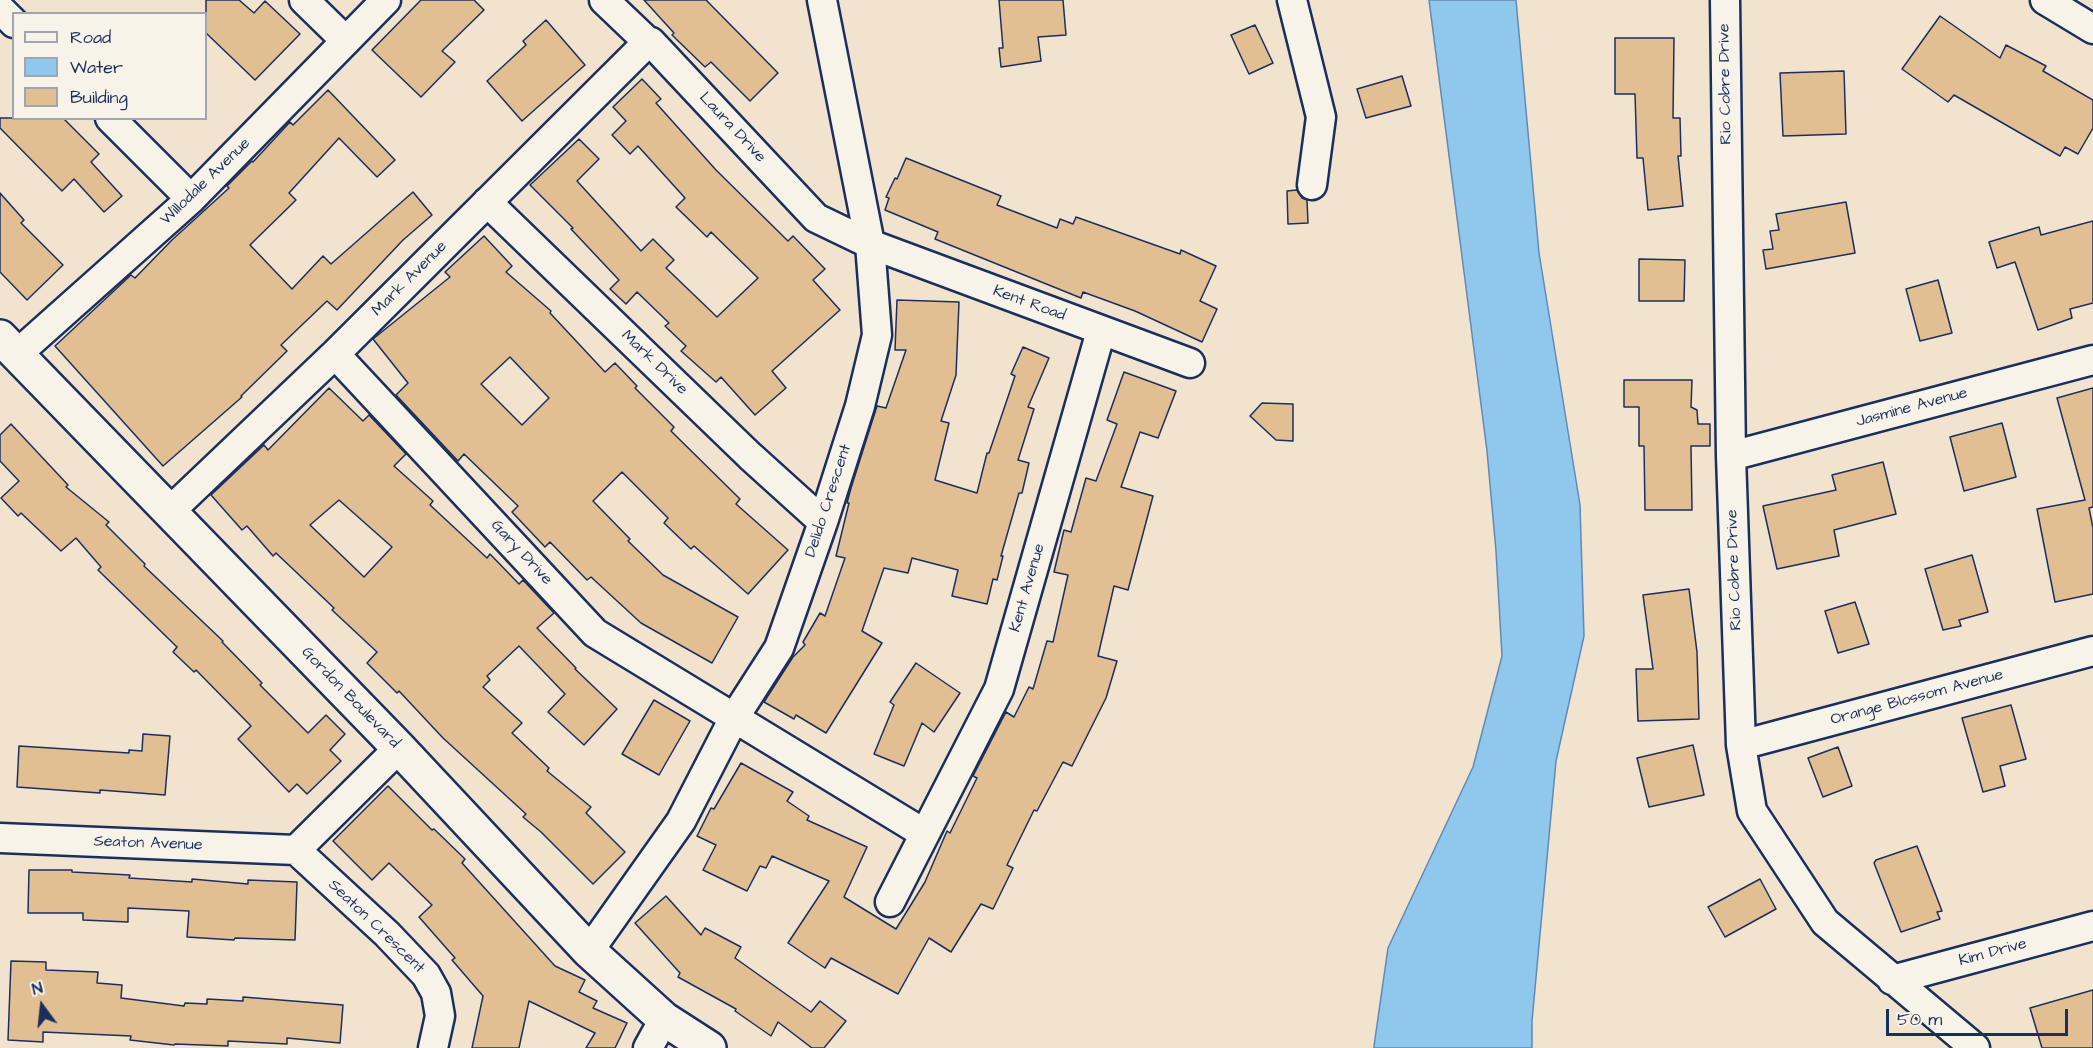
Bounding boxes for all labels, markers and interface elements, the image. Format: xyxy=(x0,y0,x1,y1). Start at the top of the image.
legend xyxy=(12,12,207,120)
street label: Rio Cobre Drive xyxy=(1715,23,1737,145)
text: Road xyxy=(70,25,111,50)
text: Water xyxy=(70,55,123,80)
text: Building xyxy=(70,85,128,110)
street label: Laura Drive xyxy=(695,89,769,167)
street label: Willodale Avenue xyxy=(157,134,255,230)
street label: Mark Avenue xyxy=(368,237,452,321)
street label: Kent Road xyxy=(990,282,1068,326)
street label: Mark Drive xyxy=(617,327,691,399)
street label: Jasmine Avenue xyxy=(1854,384,1970,432)
street label: Delido Crescent xyxy=(802,442,856,560)
street label: Rio Cobre Drive xyxy=(1723,509,1747,631)
street label: Gary Drive xyxy=(486,517,556,589)
street label: Kent Avenue xyxy=(1006,542,1050,634)
street label: Gordon Boulevard xyxy=(297,643,403,753)
street label: Orange Blossom Avenue xyxy=(1829,666,2005,730)
street label: Seaton Avenue xyxy=(93,833,203,855)
street label: Seaton Crescent xyxy=(324,876,428,978)
street label: Kim Drive xyxy=(1957,935,2029,971)
north arrow xyxy=(12,976,72,1036)
text: N xyxy=(30,977,45,1001)
scale bar xyxy=(1889,997,2070,1035)
text: 50 m xyxy=(1897,1007,1942,1032)

